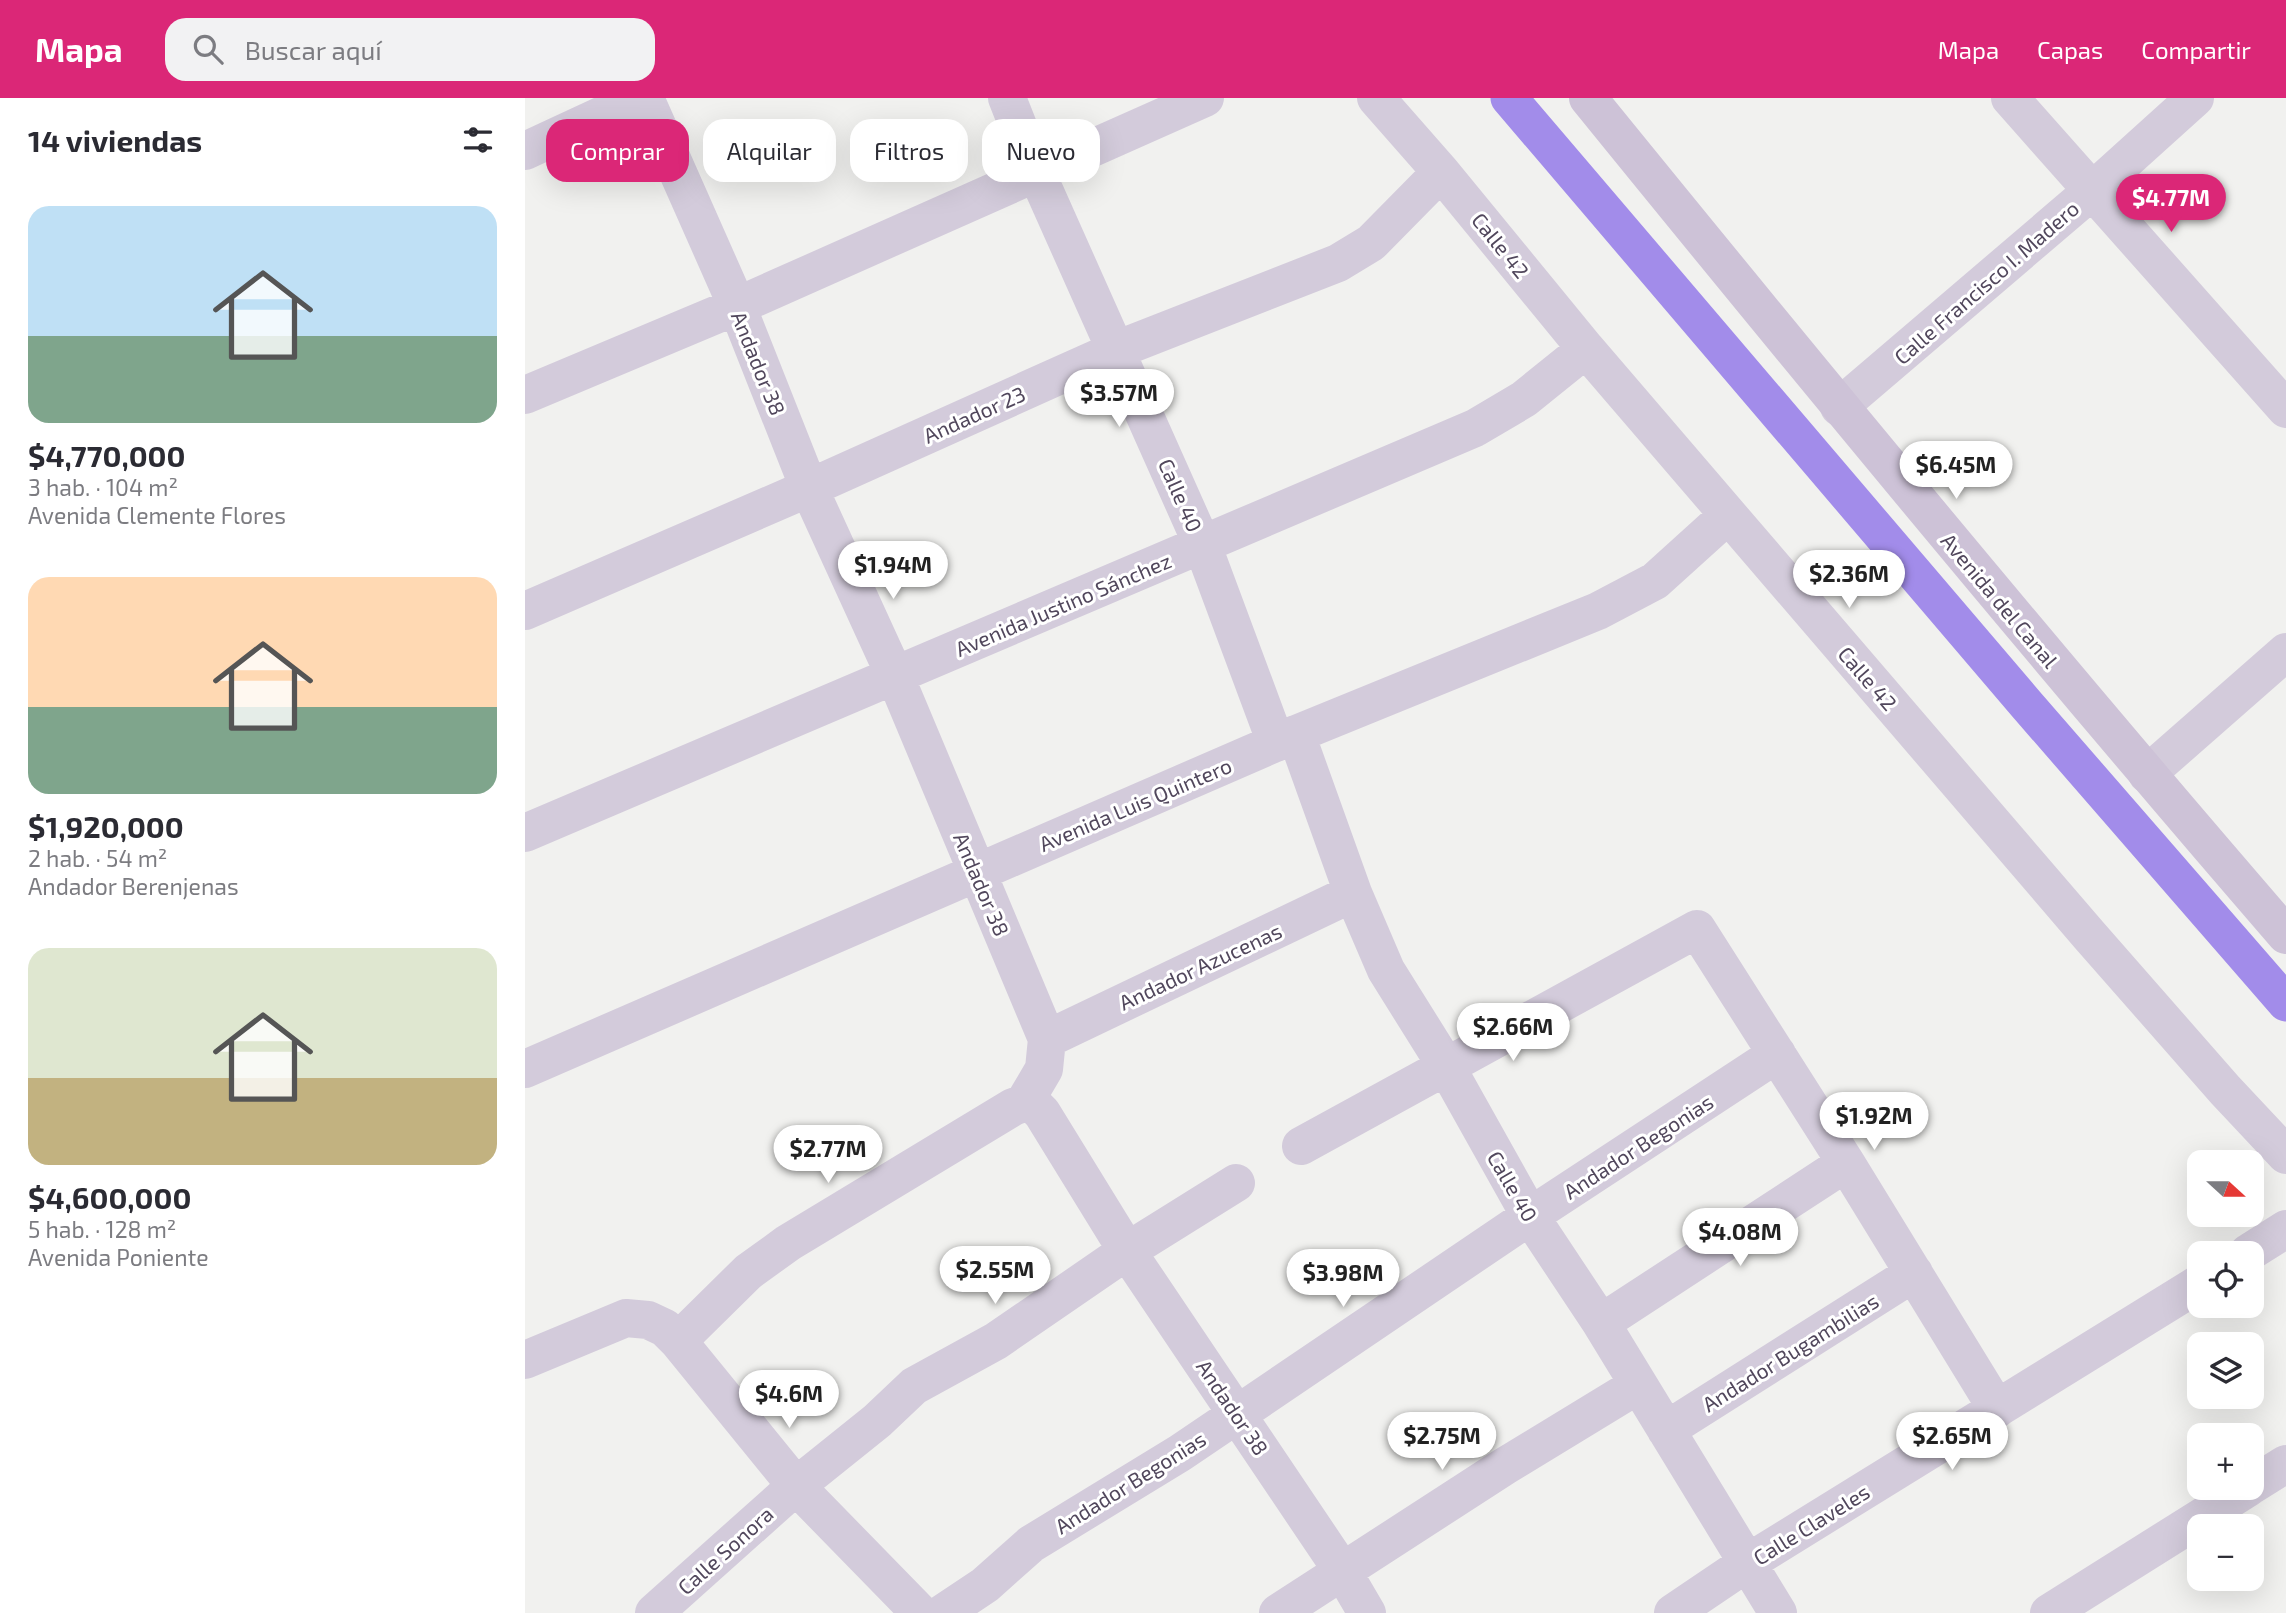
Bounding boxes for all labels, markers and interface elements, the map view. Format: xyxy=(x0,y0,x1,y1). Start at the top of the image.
search box xyxy=(165,18,655,81)
text: Mapa xyxy=(35,29,123,69)
icon: search xyxy=(189,30,227,68)
text: Buscar aquí xyxy=(245,34,382,65)
text: Mapa xyxy=(1938,35,1999,64)
text: Capas xyxy=(2037,35,2103,64)
text: Compartir xyxy=(2141,35,2251,64)
chip: Comprar xyxy=(546,119,689,182)
chip: Alquilar xyxy=(703,119,836,182)
chip: Filtros xyxy=(850,119,968,182)
chip: Nuevo xyxy=(982,119,1100,182)
icon: filters xyxy=(459,121,497,159)
text: 14 viviendas xyxy=(28,122,202,158)
pin: $4.77M xyxy=(2114,174,2228,234)
text: $4.77M xyxy=(2132,183,2210,211)
street label: Calle Francisco I. Madero xyxy=(1889,195,2083,369)
street label: Calle 42 xyxy=(1467,207,1535,283)
icon: home xyxy=(200,252,326,378)
street label: Andador 38 xyxy=(727,307,791,419)
pin: $3.57M xyxy=(1062,370,1176,429)
text: $3.57M xyxy=(1080,378,1158,406)
street label: Andador 23 xyxy=(919,380,1029,448)
text: $4,770,000 xyxy=(28,437,185,473)
pin: $6.45M xyxy=(1899,442,2013,501)
text: $6.45M xyxy=(1916,450,1996,478)
street label: Calle 40 xyxy=(1154,455,1208,535)
text: 3 hab. · 104 m² xyxy=(28,473,178,501)
text: Avenida Clemente Flores xyxy=(28,501,286,529)
street label: Avenida del Canal xyxy=(1937,528,2064,673)
pin: $1.94M xyxy=(836,542,950,601)
street label: Avenida Justino Sánchez xyxy=(951,547,1175,661)
text: $1.94M xyxy=(854,550,932,578)
pin: $2.36M xyxy=(1792,550,1906,610)
text: $2.36M xyxy=(1809,559,1889,587)
icon: home xyxy=(200,623,326,749)
street label: Calle 42 xyxy=(1833,641,1903,715)
street label: Avenida Luis Quintero xyxy=(1035,752,1235,857)
text: $1,920,000 xyxy=(28,808,184,844)
street label: Andador 38 xyxy=(949,829,1015,939)
text: 2 hab. · 54 m² xyxy=(28,844,167,872)
text: Andador Berenjenas xyxy=(28,872,239,900)
street label: Andador Azucenas xyxy=(1115,917,1285,1015)
icon: home xyxy=(200,994,326,1120)
pin: $2.66M xyxy=(1456,1004,1570,1063)
text: $2.66M xyxy=(1473,1012,1553,1040)
street label: Andador Begonias xyxy=(1559,1088,1717,1204)
pin: $1.92M xyxy=(1817,1093,1931,1152)
text: $1.92M xyxy=(1836,1101,1912,1129)
pin: $2.77M xyxy=(771,1126,885,1185)
text: $2.77M xyxy=(790,1134,866,1162)
street label: Calle 40 xyxy=(1483,1146,1543,1226)
north arrow xyxy=(2187,1150,2265,1227)
map controls xyxy=(2187,1150,2264,1591)
text: $4,600,000 xyxy=(28,1179,191,1215)
pin: $4.08M xyxy=(1683,1208,1797,1268)
text: 5 hab. · 128 m² xyxy=(28,1215,176,1243)
text: $4.08M xyxy=(1698,1217,1782,1245)
button: locate xyxy=(2187,1241,2264,1318)
text: Avenida Poniente xyxy=(28,1243,209,1271)
pin: $2.55M xyxy=(938,1246,1052,1306)
pin: $3.98M xyxy=(1286,1250,1400,1309)
text: $2.55M xyxy=(956,1255,1034,1283)
text: $3.98M xyxy=(1303,1258,1383,1286)
street label: Andador Bugambilias xyxy=(1697,1288,1883,1416)
button: layers xyxy=(2187,1332,2264,1409)
street label: Andador 38 xyxy=(1192,1354,1274,1460)
pin: $4.6M xyxy=(740,1370,838,1430)
text: $4.6M xyxy=(755,1379,823,1407)
pin: $2.75M xyxy=(1385,1412,1499,1472)
pin: $2.65M xyxy=(1895,1412,2009,1472)
text: $2.75M xyxy=(1403,1421,1481,1449)
text: $2.65M xyxy=(1912,1421,1992,1449)
button: + xyxy=(2187,1423,2264,1500)
street label: Andador Begonias xyxy=(1050,1426,1210,1538)
street label: Calle Claveles xyxy=(1748,1478,1874,1570)
street label: Calle Sonora xyxy=(672,1501,778,1599)
button: − xyxy=(2187,1514,2264,1591)

